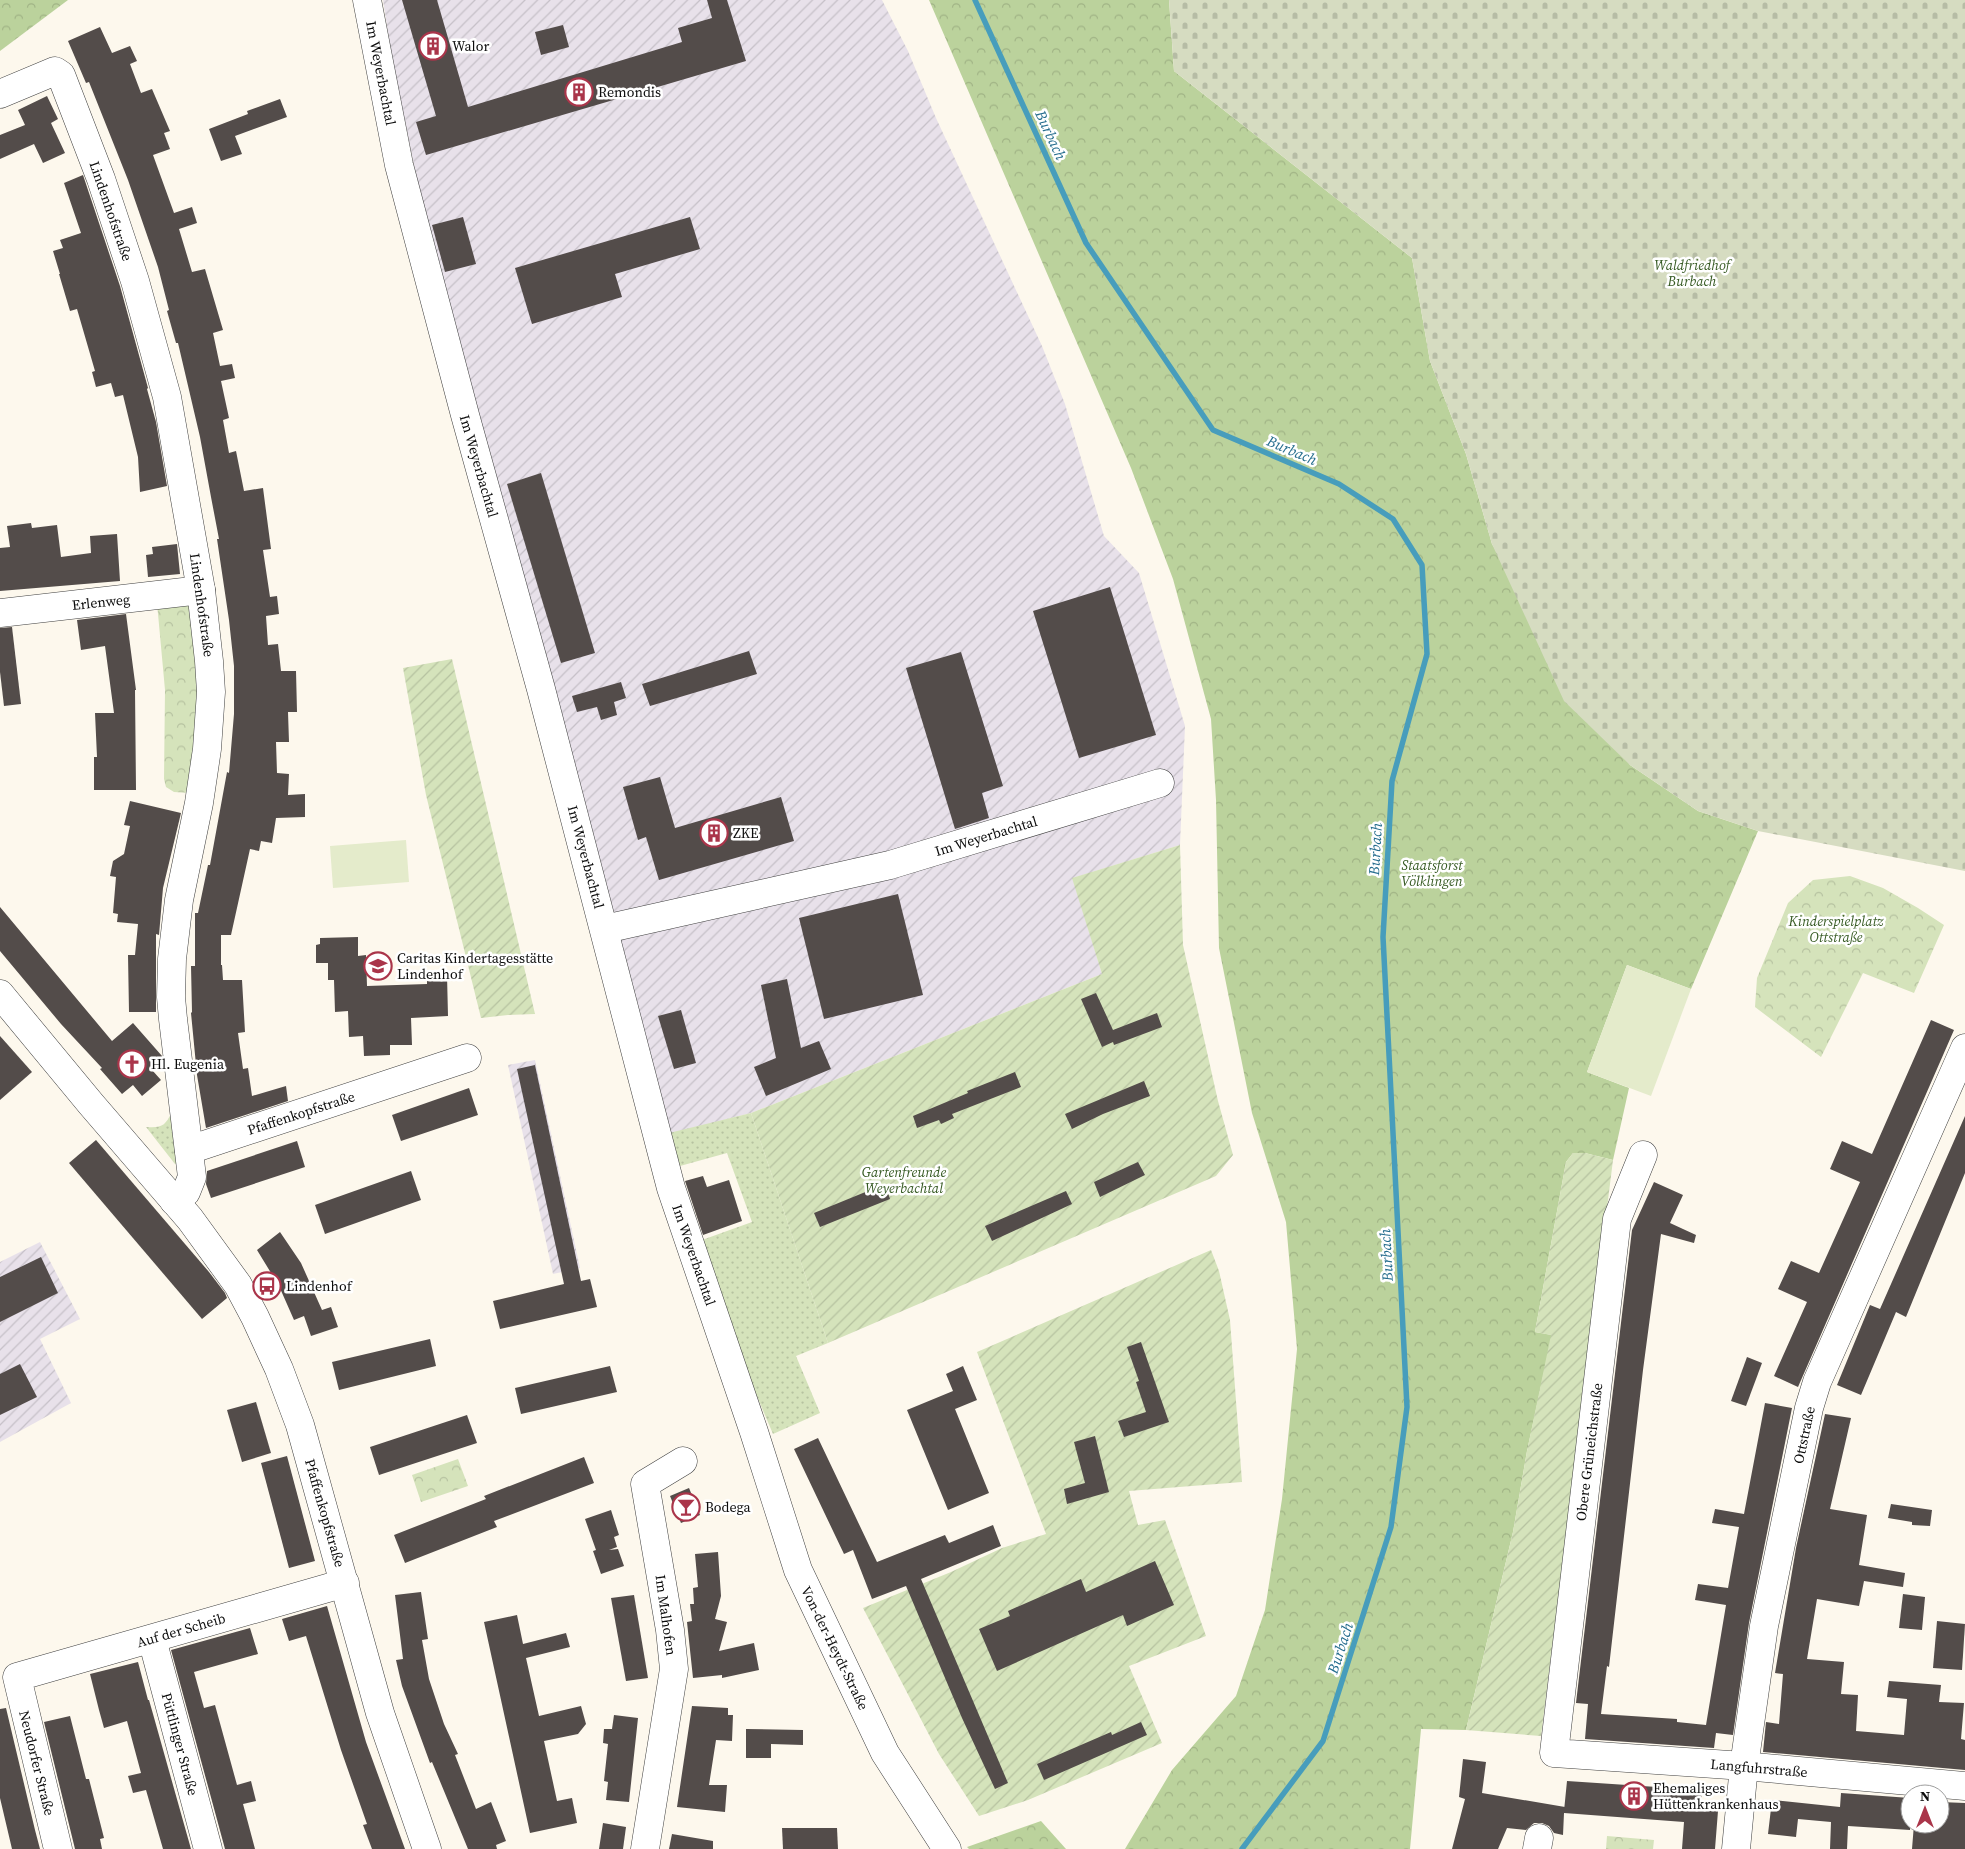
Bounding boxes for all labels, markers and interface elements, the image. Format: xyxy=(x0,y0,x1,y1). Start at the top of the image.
street label: Im Weyerbachtal xyxy=(361,19,401,127)
building icon: Walor xyxy=(418,31,448,61)
place label: Walor xyxy=(452,36,489,56)
building icon: Remondis xyxy=(564,77,594,107)
place label: Remondis xyxy=(598,82,661,102)
water label: Burbach xyxy=(1030,106,1072,163)
street label: Lindenhofstraße xyxy=(85,158,137,264)
park label: Waldfriedhof Burbach xyxy=(1654,255,1733,291)
street label: Im Weyerbachtal xyxy=(455,412,503,520)
water label: Burbach xyxy=(1263,430,1320,470)
street label: Lindenhofstraße xyxy=(185,552,219,658)
street label: Erlenweg xyxy=(71,589,131,615)
street label: Im Weyerbachtal xyxy=(563,803,609,911)
street label: Im Weyerbachtal xyxy=(932,811,1040,861)
building icon: ZKE xyxy=(699,818,729,848)
water label: Burbach xyxy=(1363,822,1387,877)
place label: ZKE xyxy=(733,823,759,843)
park label: Staatsforst Völklingen xyxy=(1401,855,1464,891)
park label: Kinderspielplatz Ottstraße xyxy=(1788,911,1884,947)
place label: Caritas Kindertagesstätte Lindenhof xyxy=(397,948,553,984)
school or university icon: Caritas Kindertagesstätte Lindenhof xyxy=(363,951,393,981)
church icon: Hl. Eugenia xyxy=(117,1049,147,1079)
place label: Hl. Eugenia xyxy=(151,1054,225,1074)
street label: Pfaffenkopfstraße xyxy=(245,1086,357,1140)
park label: Gartenfreunde Weyerbachtal xyxy=(862,1162,946,1198)
street label: Im Weyerbachtal xyxy=(667,1202,721,1308)
water label: Burbach xyxy=(1374,1228,1398,1283)
bus stop icon: Lindenhof xyxy=(252,1271,282,1301)
place label: Lindenhof xyxy=(286,1276,353,1296)
street label: Obere Grüneichstraße xyxy=(1571,1382,1607,1522)
street label: Ottstraße xyxy=(1788,1405,1820,1465)
street label: Pfaffenkopfstraße xyxy=(300,1456,350,1570)
bar icon: Bodega xyxy=(671,1492,701,1522)
place label: Bodega xyxy=(705,1497,752,1517)
street label: Im Malhofen xyxy=(650,1573,682,1657)
street label: Von-der-Heydt-Straße xyxy=(796,1583,874,1713)
street label: Auf der Scheib xyxy=(134,1608,228,1652)
water label: Burbach xyxy=(1322,1620,1358,1677)
street label: Püttlinger Straße xyxy=(157,1690,203,1798)
street label: Neudorfer Straße xyxy=(14,1708,60,1818)
street label: Langfuhrstraße xyxy=(1710,1754,1808,1782)
place label: Ehemaliges Hüttenkrankenhaus xyxy=(1653,1778,1779,1814)
building icon: Ehemaliges Hüttenkrankenhaus xyxy=(1619,1781,1649,1811)
north arrow xyxy=(1900,1784,1950,1834)
text: N xyxy=(1920,1786,1930,1806)

